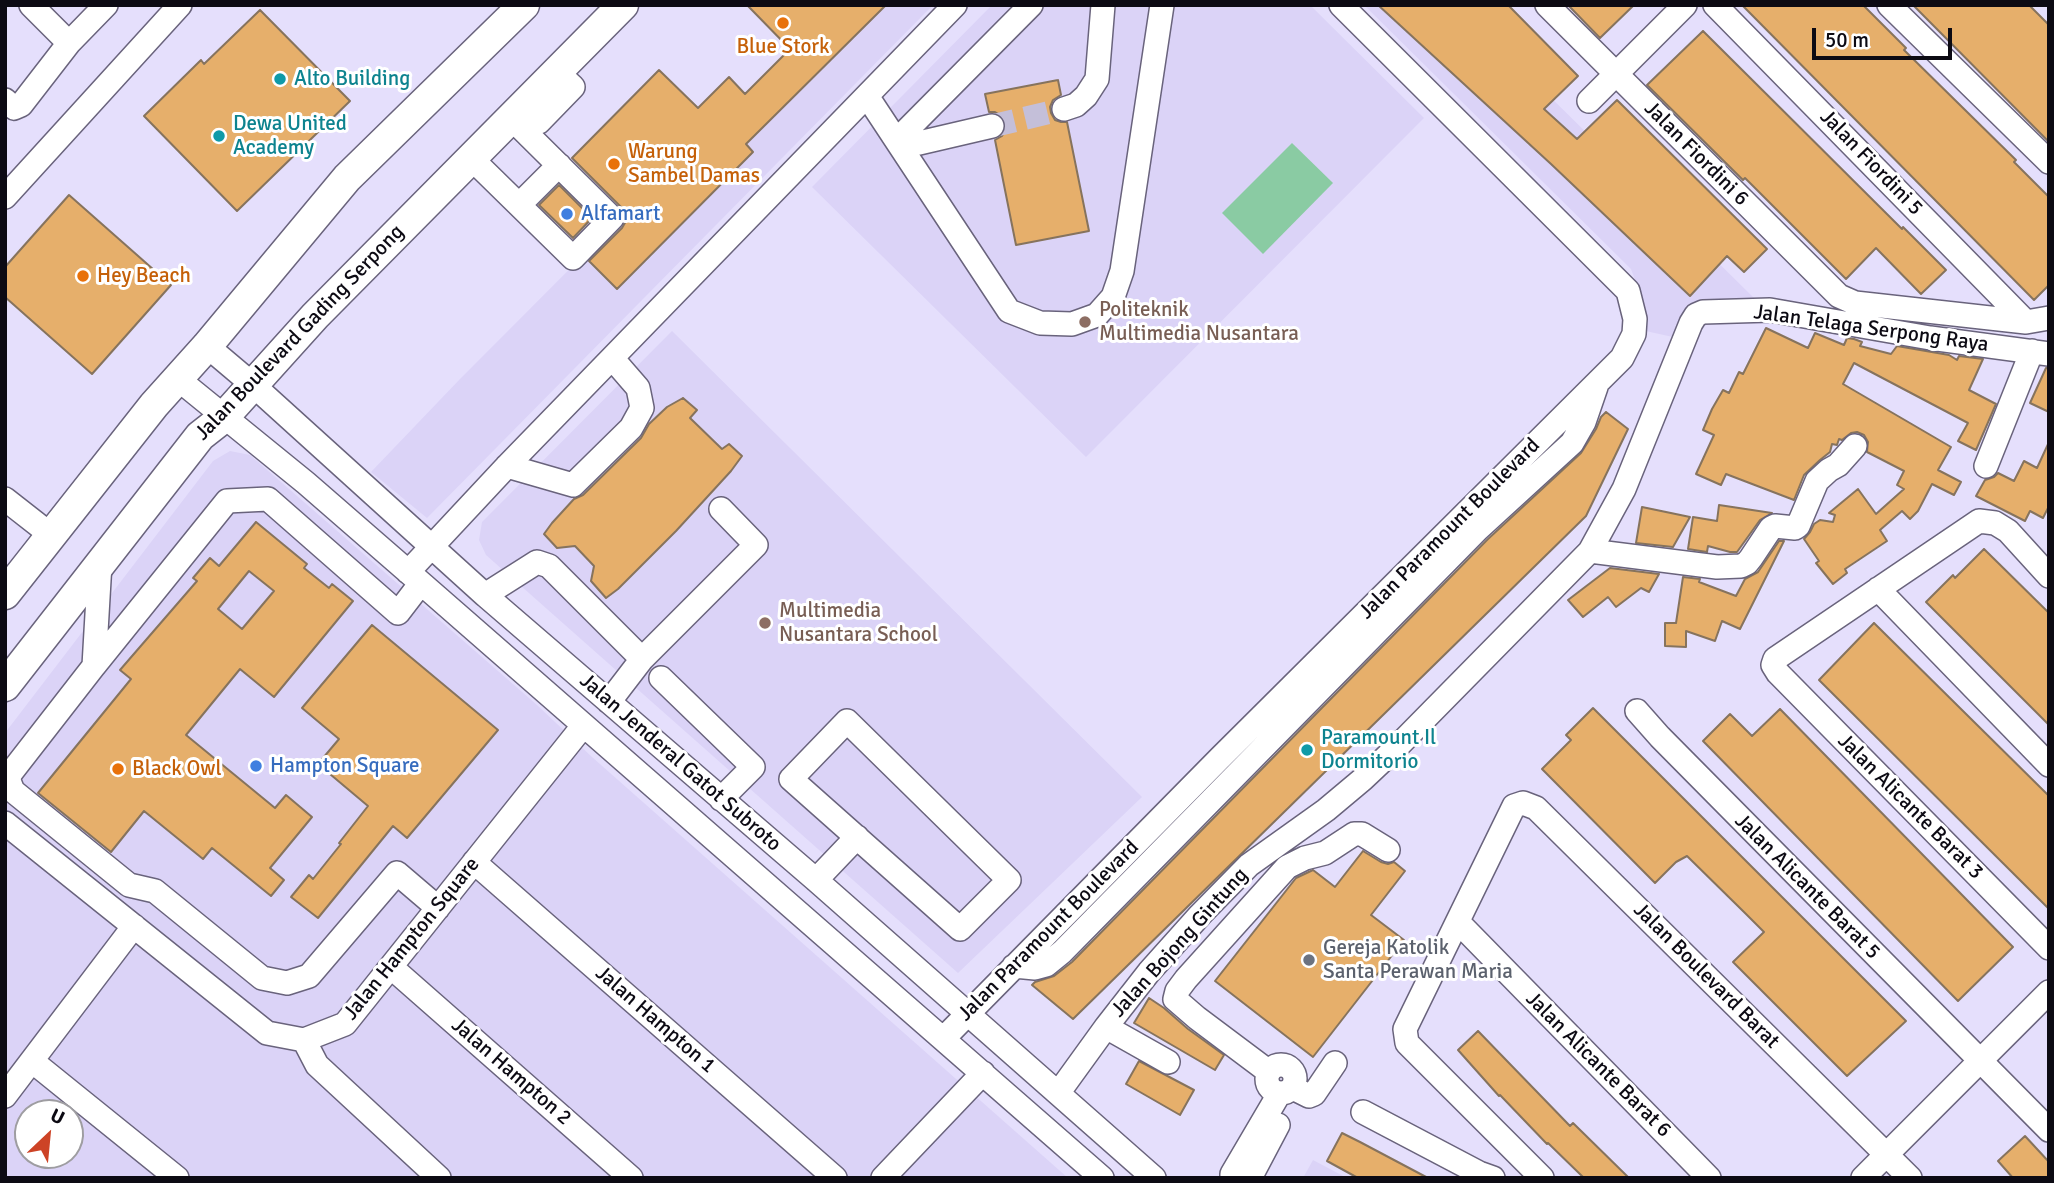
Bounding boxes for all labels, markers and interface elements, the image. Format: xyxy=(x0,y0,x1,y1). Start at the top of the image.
scale bar xyxy=(1816,14,1956,58)
marker: Blue Stork xyxy=(775,15,791,31)
text: 50 m xyxy=(1825,27,1869,53)
place label: Blue Stork xyxy=(736,34,830,60)
place label: Alto Building xyxy=(294,66,410,92)
marker: Alto Building xyxy=(272,71,288,87)
street label: Jalan Fiordini 6 xyxy=(1639,97,1753,211)
street label: Jalan Fiordini 5 xyxy=(1814,105,1928,221)
place label: Dewa United Academy xyxy=(233,111,347,161)
marker: Dewa United Academy xyxy=(211,128,227,144)
place label: Warung Sambel Damas xyxy=(628,139,760,189)
marker: Warung Sambel Damas xyxy=(606,156,622,172)
place label: Alfamart xyxy=(581,201,660,227)
marker: Alfamart xyxy=(559,206,575,222)
street label: Jalan Boulevard Gading Serpong xyxy=(190,220,410,446)
place label: Hey Beach xyxy=(97,263,191,289)
marker: Hey Beach xyxy=(75,268,91,284)
place label: Politeknik Multimedia Nusantara xyxy=(1099,297,1299,347)
street label: Jalan Telaga Serpong Raya xyxy=(1752,300,1990,358)
marker: Politeknik Multimedia Nusantara xyxy=(1077,314,1093,330)
street label: Jalan Paramount Boulevard xyxy=(1354,433,1546,625)
place label: Multimedia Nusantara School xyxy=(779,598,938,648)
marker: Multimedia Nusantara School xyxy=(757,615,773,631)
street label: Jalan Jenderal Gatot Subroto xyxy=(574,669,786,857)
place label: Paramount Il Dormitorio xyxy=(1321,725,1436,775)
street label: Jalan Alicante Barat 3 xyxy=(1832,729,1988,885)
marker: Paramount Il Dormitorio xyxy=(1299,742,1315,758)
place label: Hampton Square xyxy=(270,753,420,779)
place label: Black Owl xyxy=(132,756,222,782)
marker: Hampton Square xyxy=(248,758,264,774)
marker: Black Owl xyxy=(110,761,126,777)
street label: Jalan Alicante Barat 5 xyxy=(1729,809,1885,965)
street label: Jalan Paramount Boulevard xyxy=(953,835,1145,1027)
street label: Jalan Hampton Square xyxy=(339,853,485,1025)
street label: Jalan Bojong Gintung xyxy=(1106,863,1254,1023)
street label: Jalan Boulevard Barat xyxy=(1628,898,1784,1054)
place label: Gereja Katolik Santa Perawan Maria xyxy=(1323,935,1513,985)
marker: Gereja Katolik Santa Perawan Maria xyxy=(1301,952,1317,968)
street label: Jalan Hampton 1 xyxy=(590,961,720,1079)
street label: Jalan Alicante Barat 6 xyxy=(1520,987,1676,1143)
street label: Jalan Hampton 2 xyxy=(446,1013,576,1131)
north arrow xyxy=(14,1099,84,1169)
text: U xyxy=(46,1103,68,1131)

